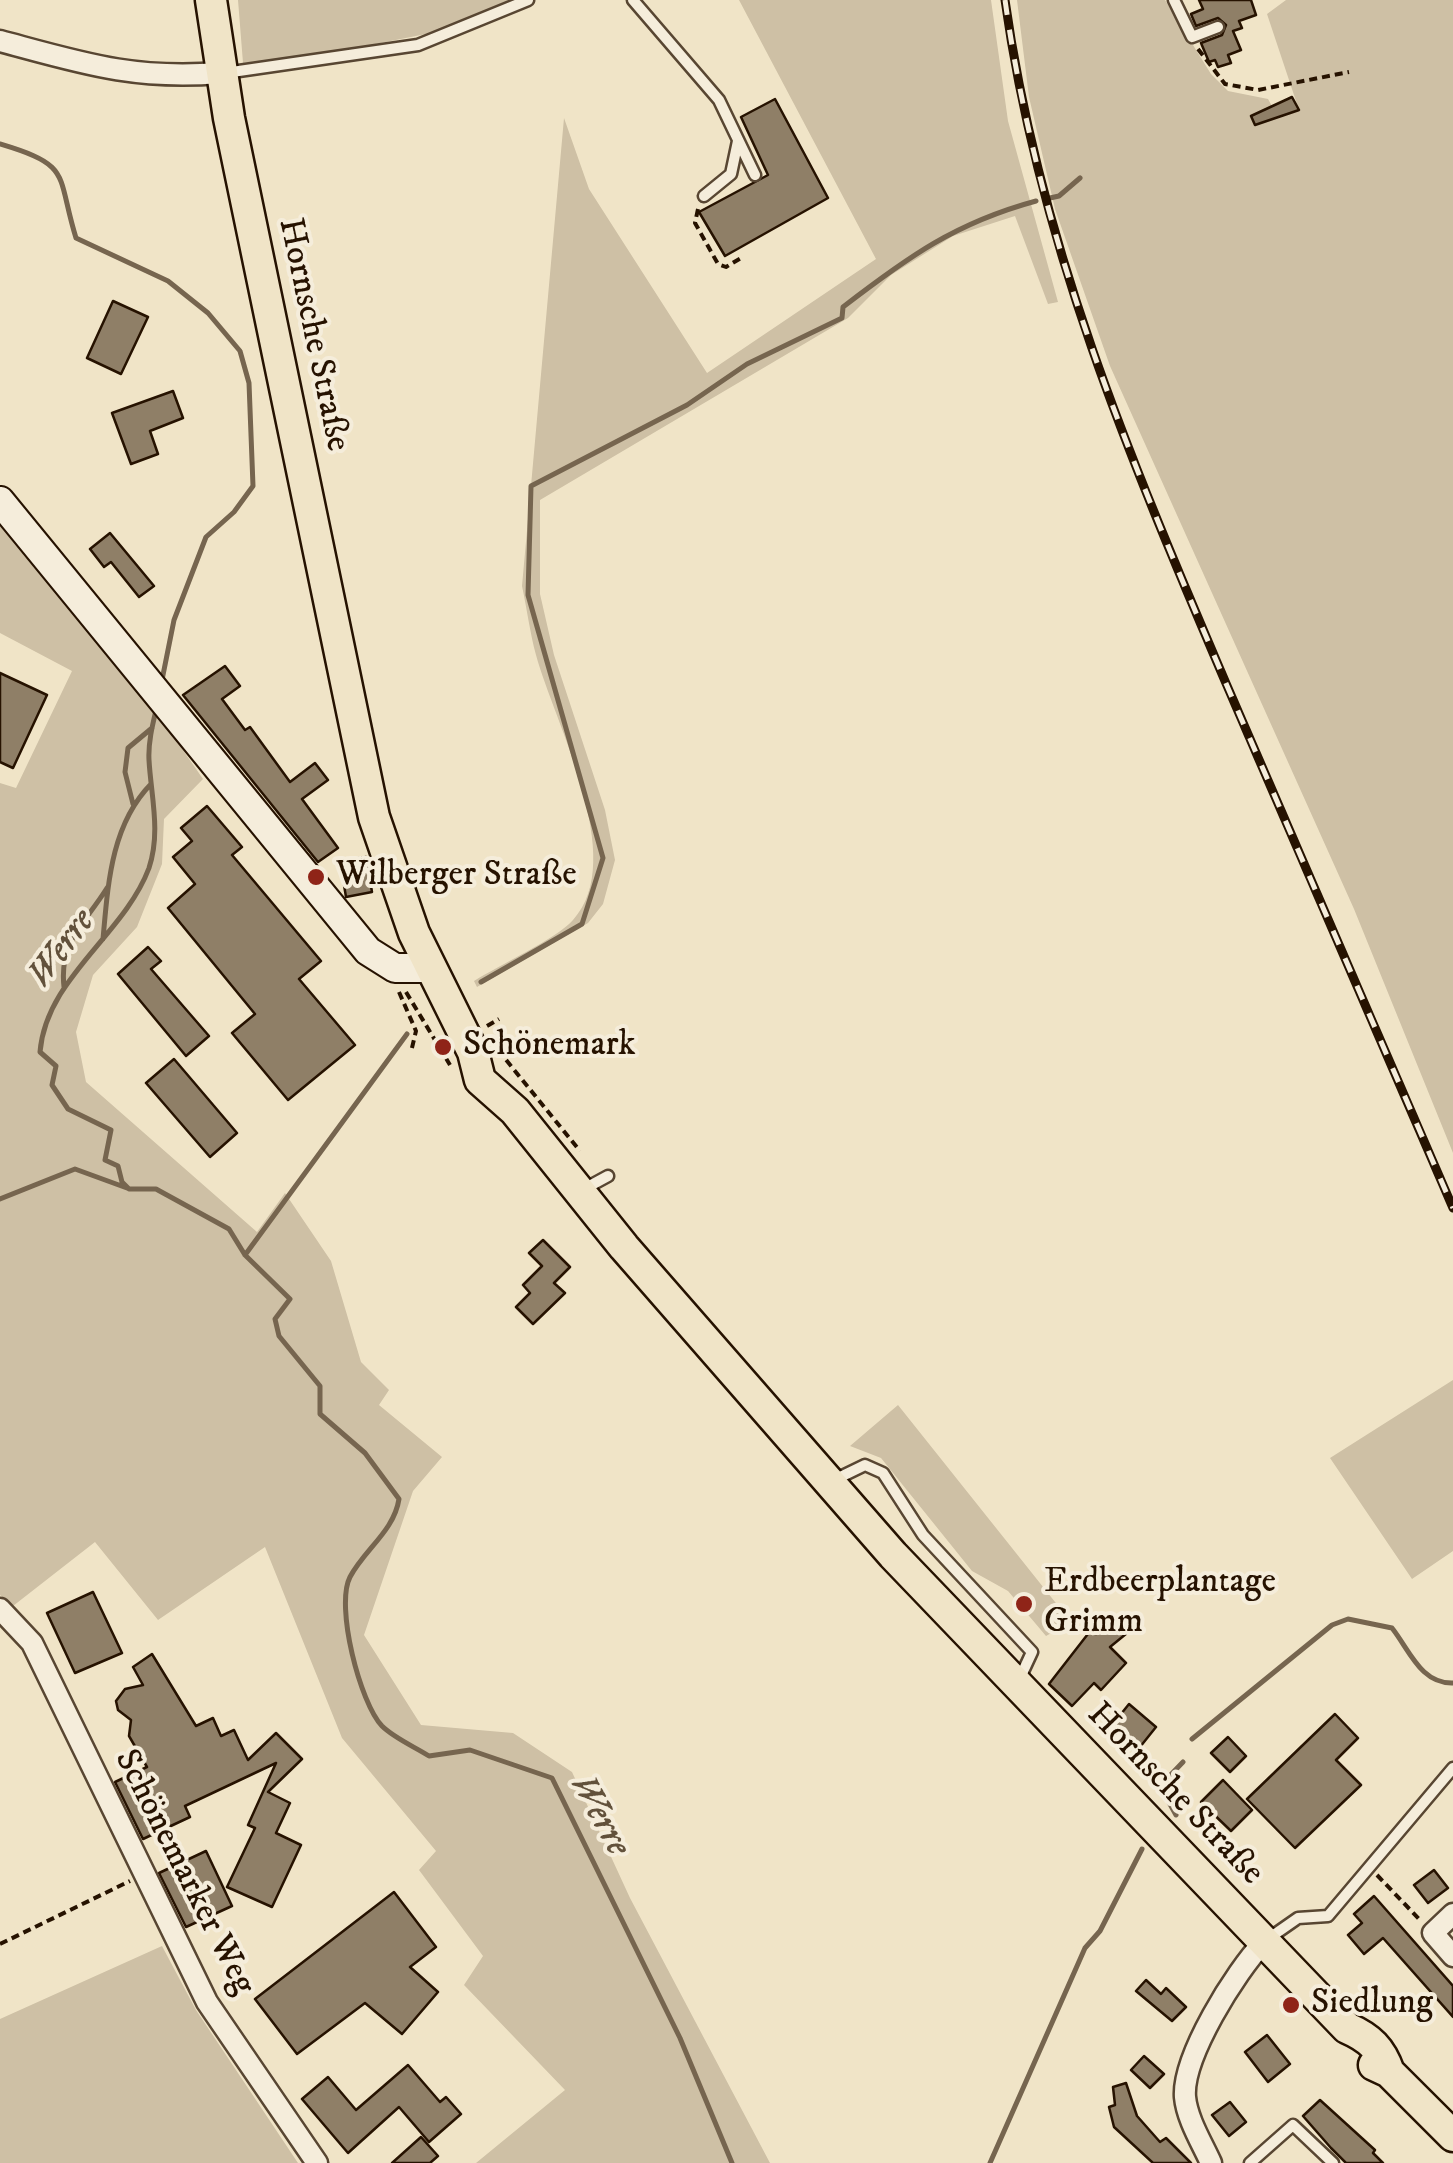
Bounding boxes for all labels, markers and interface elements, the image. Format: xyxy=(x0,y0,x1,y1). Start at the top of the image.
street label: Hornsche Straße xyxy=(267,215,357,455)
place label: Wilberger Straße xyxy=(336,856,577,898)
marker: Wilberger Straße xyxy=(305,866,327,888)
water label: Werre xyxy=(19,901,107,999)
place label: Schönemark xyxy=(463,1026,636,1068)
marker: Schönemark xyxy=(432,1036,454,1058)
place label: Erdbeerplantage Grimm xyxy=(1044,1563,1276,1645)
marker: Erdbeerplantage Grimm xyxy=(1013,1593,1035,1615)
street label: Hornsche Straße xyxy=(1077,1695,1271,1895)
street label: Schönemarker Weg xyxy=(103,1743,263,2003)
water label: Werre xyxy=(557,1767,639,1865)
place label: Siedlung xyxy=(1311,1984,1433,2026)
marker: Siedlung xyxy=(1280,1994,1302,2016)

